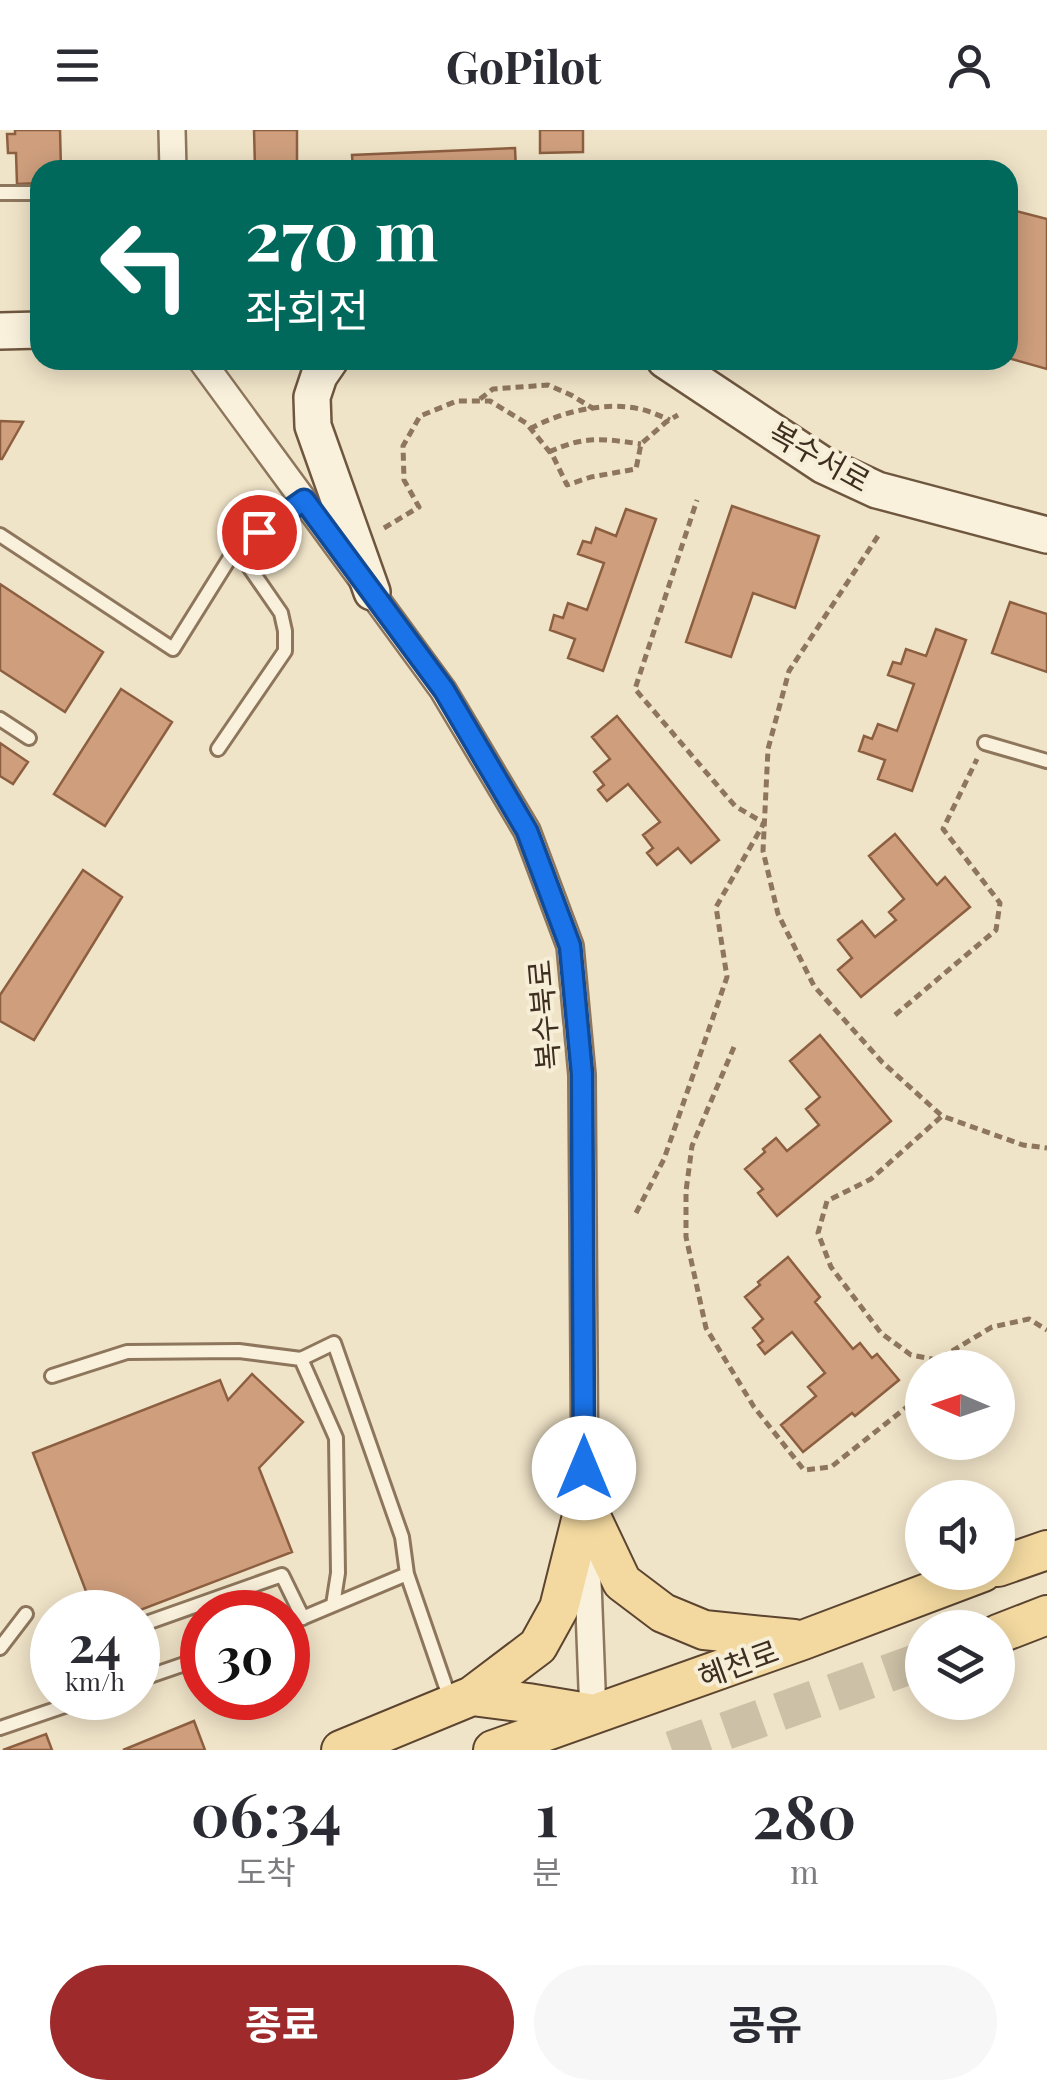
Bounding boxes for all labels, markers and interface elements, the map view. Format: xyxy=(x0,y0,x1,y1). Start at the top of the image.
text: GoPilot xyxy=(446,35,601,95)
icon: menu xyxy=(50,38,105,93)
icon: person xyxy=(942,38,997,93)
text: 270 m xyxy=(245,185,438,279)
icon: left xyxy=(80,200,210,330)
text: 좌회전 xyxy=(245,278,369,338)
street label: 복수서로 xyxy=(762,412,878,500)
pin xyxy=(217,490,302,575)
icon: arrive xyxy=(232,505,287,560)
street label: 복수북로 xyxy=(518,958,568,1072)
north arrow xyxy=(905,1350,1015,1460)
map controls xyxy=(905,1350,1015,1720)
position arrow xyxy=(532,1416,636,1520)
button: sound xyxy=(905,1480,1015,1590)
speed limit sign: 30 xyxy=(180,1590,310,1720)
text: 24 xyxy=(69,1609,121,1676)
button: layers xyxy=(905,1610,1015,1720)
street label: 혜천로 xyxy=(692,1630,784,1696)
text: km/h xyxy=(65,1664,125,1697)
text: 06:34 xyxy=(191,1772,342,1852)
text: 1 xyxy=(536,1772,558,1852)
text: 280 xyxy=(752,1774,856,1854)
text: 도착 xyxy=(237,1849,296,1892)
text: 분 xyxy=(532,1849,562,1892)
text: m xyxy=(790,1849,819,1892)
button: 종료 xyxy=(50,1965,514,2080)
button: 공유 xyxy=(534,1965,997,2080)

